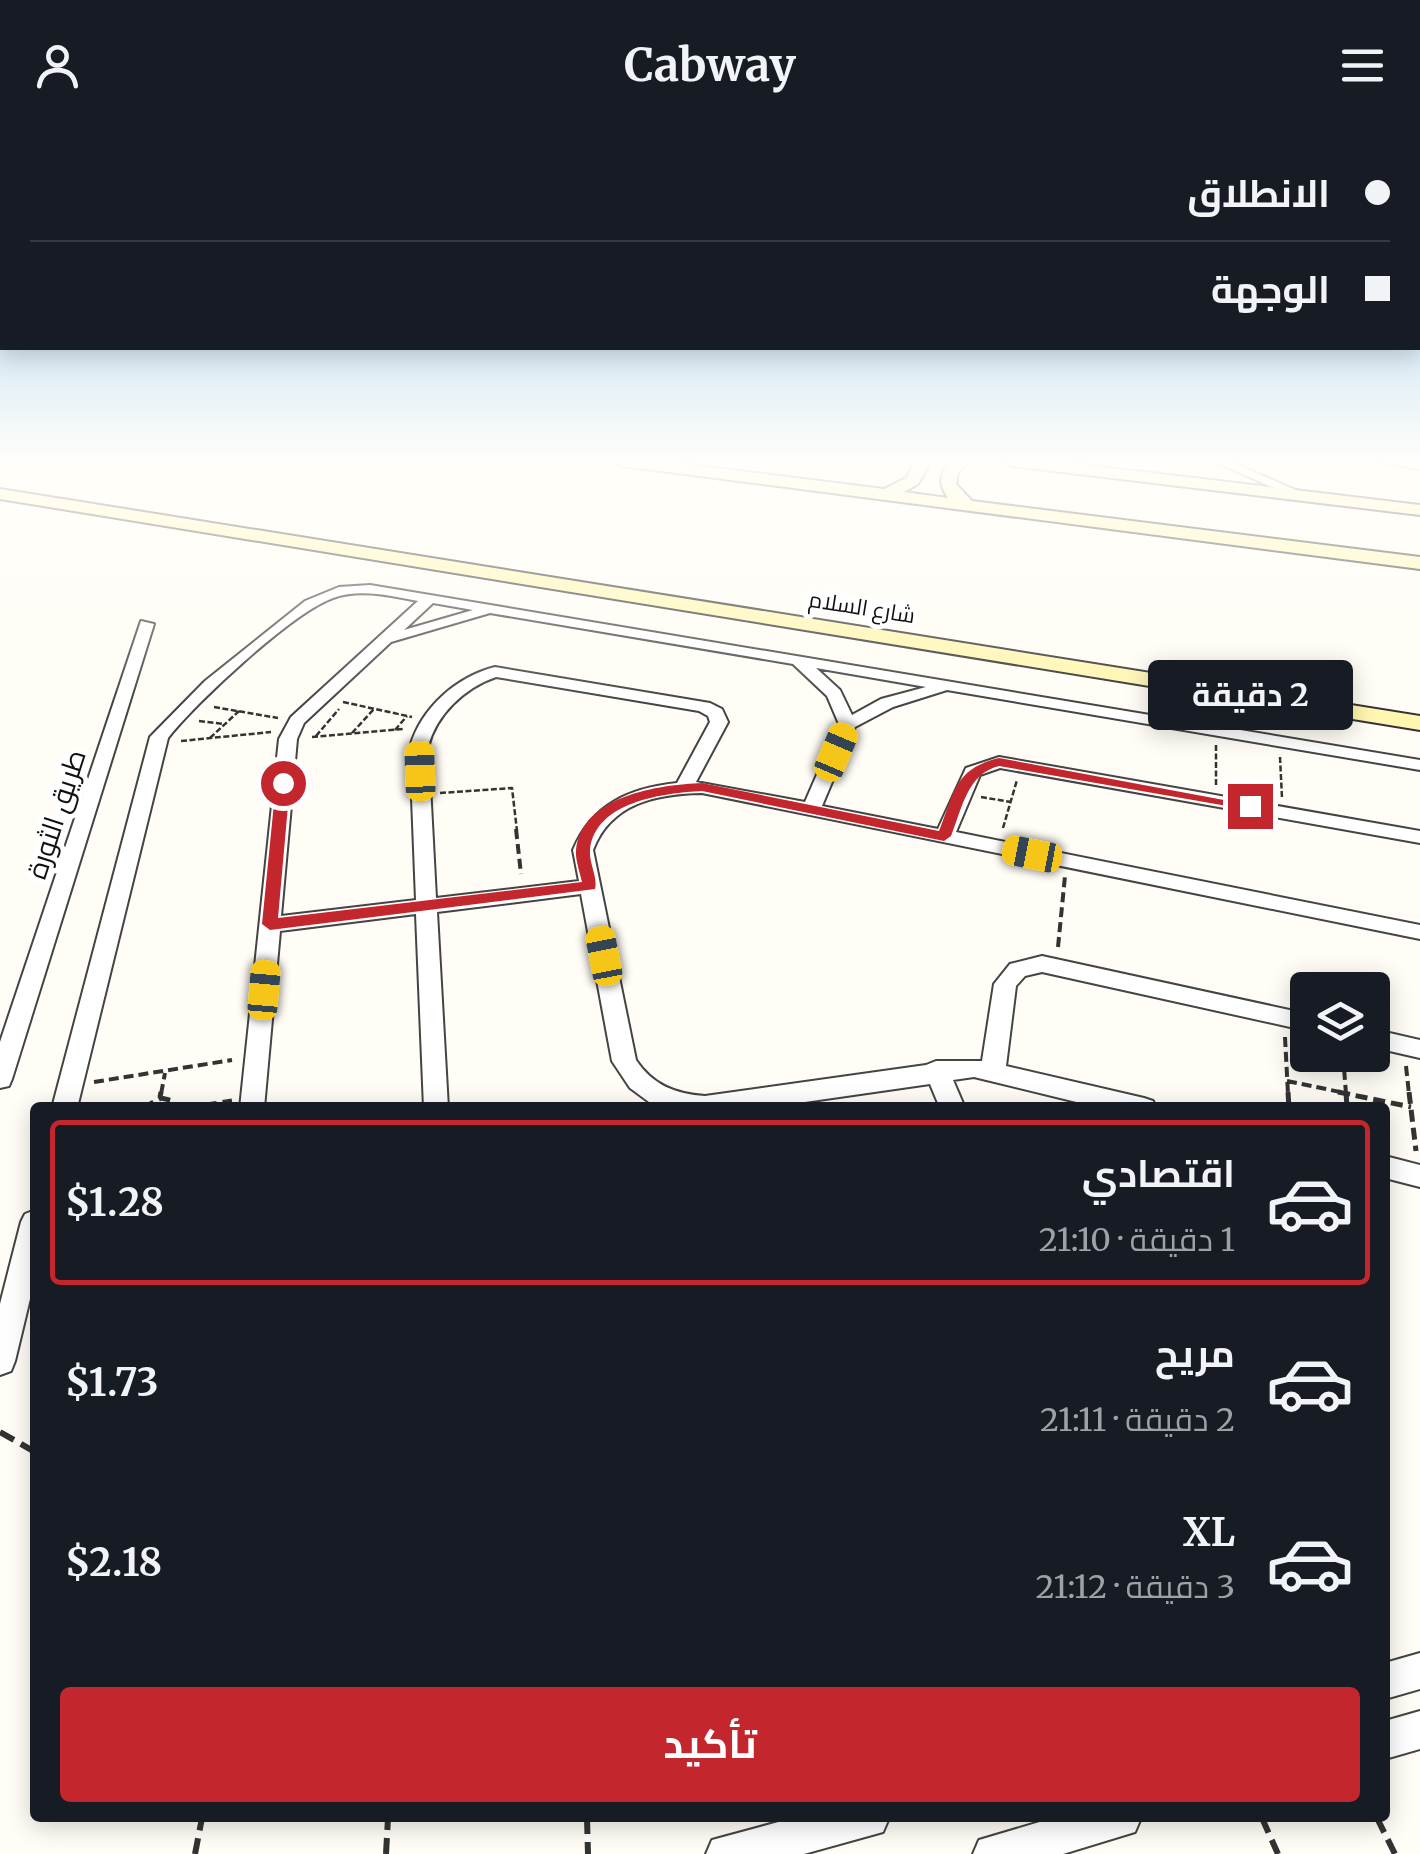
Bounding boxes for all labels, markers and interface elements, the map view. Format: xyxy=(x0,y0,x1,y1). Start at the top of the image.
text: Cabway xyxy=(624,37,796,93)
icon: person xyxy=(30,38,85,93)
icon: menu xyxy=(1335,38,1390,93)
text: الانطلاق xyxy=(1187,170,1330,217)
text: الوجهة xyxy=(1211,266,1330,313)
street label: شارع السلام xyxy=(807,585,917,631)
callout: 2 دقيقة xyxy=(1148,661,1352,731)
text: 2 دقيقة xyxy=(1192,675,1309,715)
car xyxy=(810,719,862,785)
car xyxy=(404,740,436,802)
street label: طريق الثورة xyxy=(18,745,94,883)
route start xyxy=(261,761,306,806)
route end xyxy=(1228,784,1273,829)
car xyxy=(1000,834,1064,874)
car xyxy=(584,924,624,988)
car xyxy=(246,959,282,1021)
map controls xyxy=(1290,972,1390,1072)
button: layers xyxy=(1290,972,1390,1072)
text: اقتصادي xyxy=(1082,1150,1235,1197)
icon: car xyxy=(1265,1158,1355,1248)
text: $1.28 xyxy=(65,1179,164,1226)
text: 1 دقيقة · 21:10 xyxy=(1039,1220,1235,1260)
text: مريح xyxy=(1155,1330,1235,1377)
icon: car xyxy=(1265,1338,1355,1428)
text: $1.73 xyxy=(65,1359,159,1406)
text: 2 دقيقة · 21:11 xyxy=(1040,1400,1235,1440)
text: XL xyxy=(1183,1509,1235,1556)
icon: car xyxy=(1265,1518,1355,1608)
text: $2.18 xyxy=(65,1539,162,1586)
text: 3 دقيقة · 21:12 xyxy=(1036,1567,1235,1607)
button: تأكيد xyxy=(60,1687,1360,1802)

